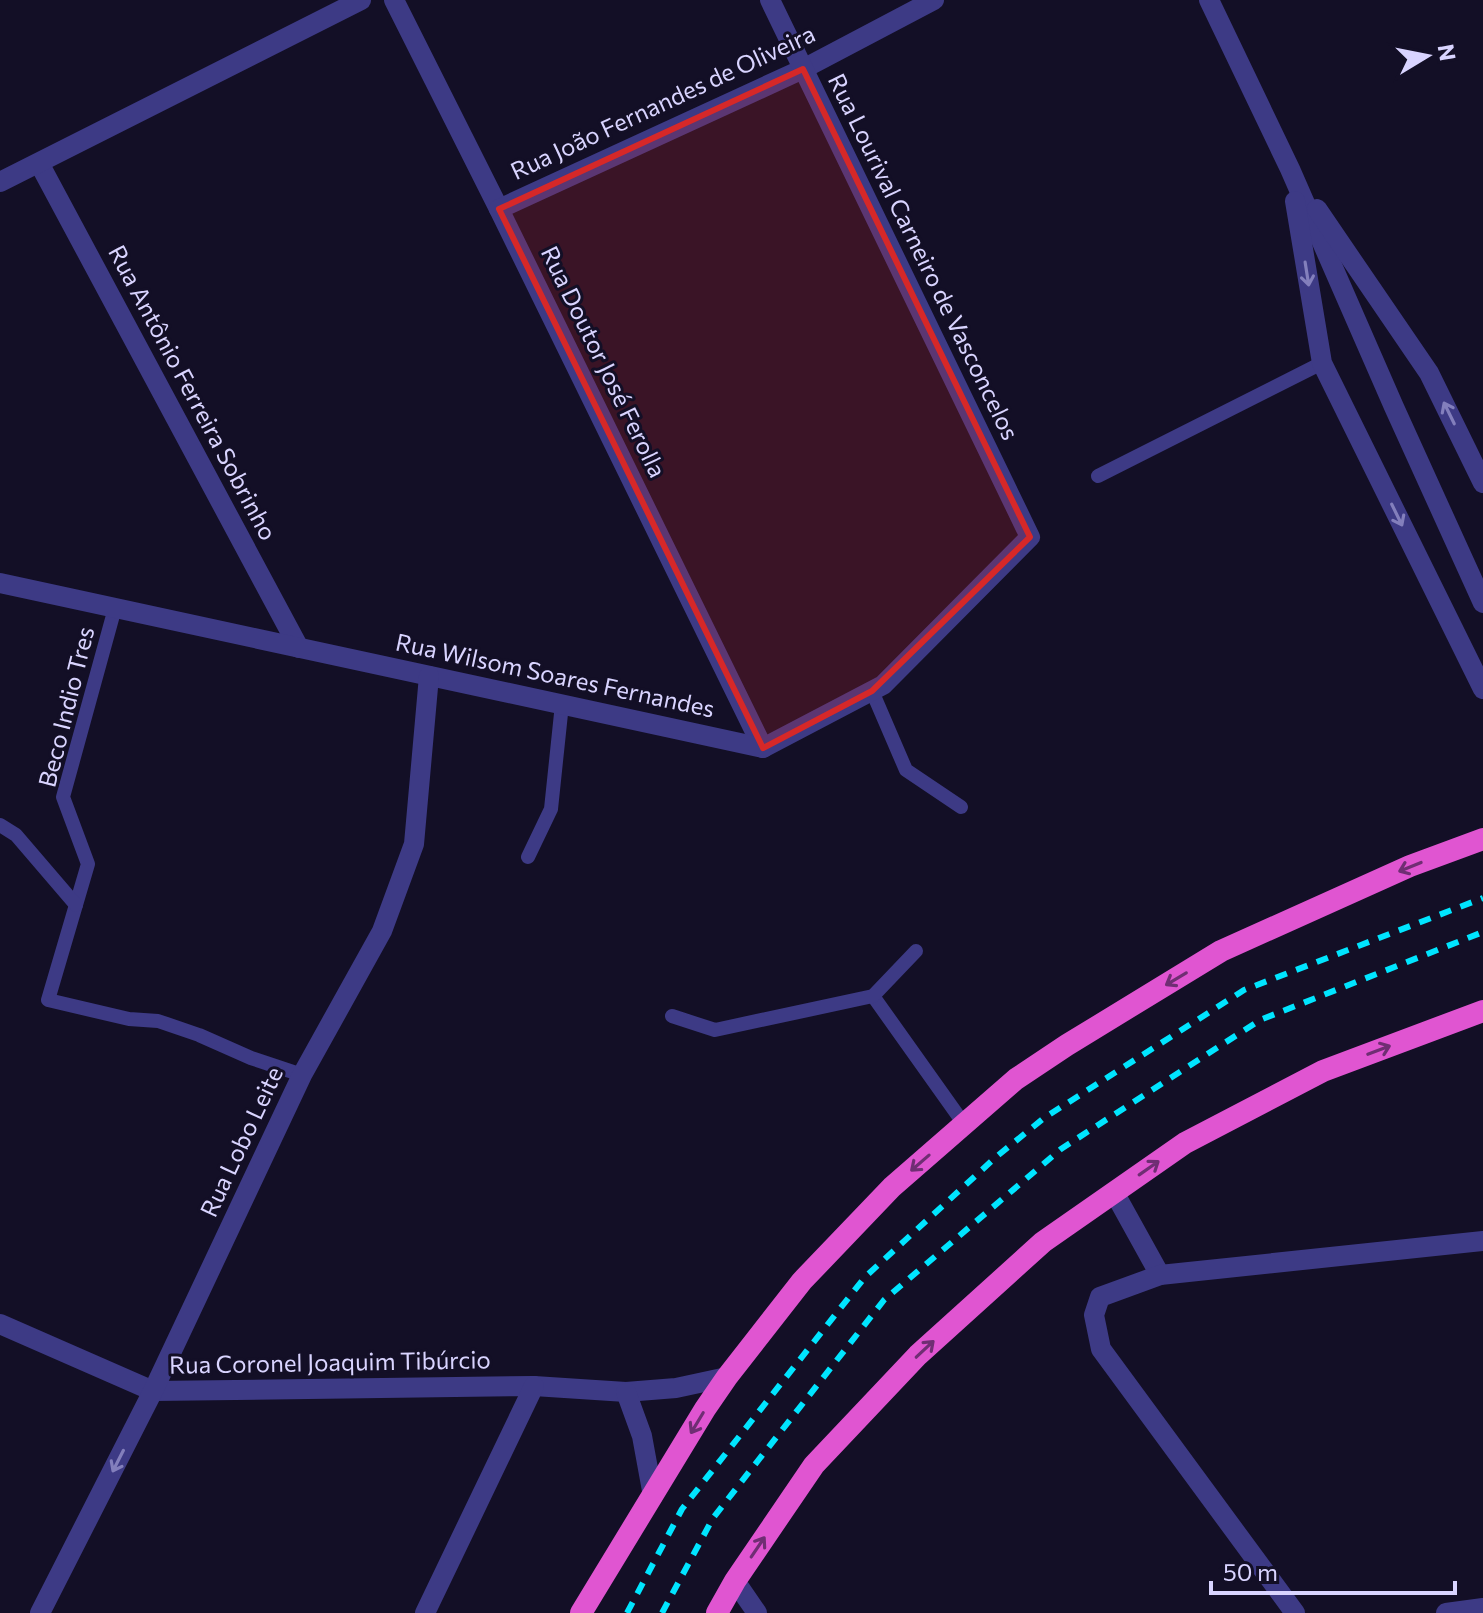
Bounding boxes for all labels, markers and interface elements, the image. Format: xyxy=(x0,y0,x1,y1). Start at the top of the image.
north arrow xyxy=(1387,16,1467,96)
street label: Rua João Fernandes de Oliveira xyxy=(506,18,819,185)
text: N xyxy=(1432,42,1462,63)
street label: Rua Lourival Carneiro de Vasconcelos xyxy=(823,69,1026,444)
street label: Rua Antônio Ferreira Sobrinho xyxy=(103,240,284,545)
street label: Rua Doutor José Ferolla xyxy=(536,241,673,482)
one-way arrow xyxy=(1301,261,1316,286)
one-way arrow xyxy=(1441,402,1456,426)
one-way arrow xyxy=(1390,503,1405,527)
street label: Beco Indio Tres xyxy=(32,623,100,790)
street label: Rua Wilsom Soares Fernandes xyxy=(393,627,717,723)
one-way arrow xyxy=(1398,860,1423,875)
one-way arrow xyxy=(1165,971,1188,987)
one-way arrow xyxy=(1367,1042,1391,1056)
street label: Rua Lobo Leite xyxy=(193,1062,288,1221)
one-way arrow xyxy=(910,1153,930,1171)
one-way arrow xyxy=(1137,1160,1159,1176)
one-way arrow xyxy=(915,1339,935,1358)
street label: Rua Coronel Joaquim Tibúrcio xyxy=(169,1344,491,1379)
one-way arrow xyxy=(688,1411,704,1434)
one-way arrow xyxy=(109,1448,125,1472)
one-way arrow xyxy=(750,1536,766,1558)
scale bar xyxy=(1211,1545,1455,1595)
text: 50 m xyxy=(1223,1557,1278,1586)

